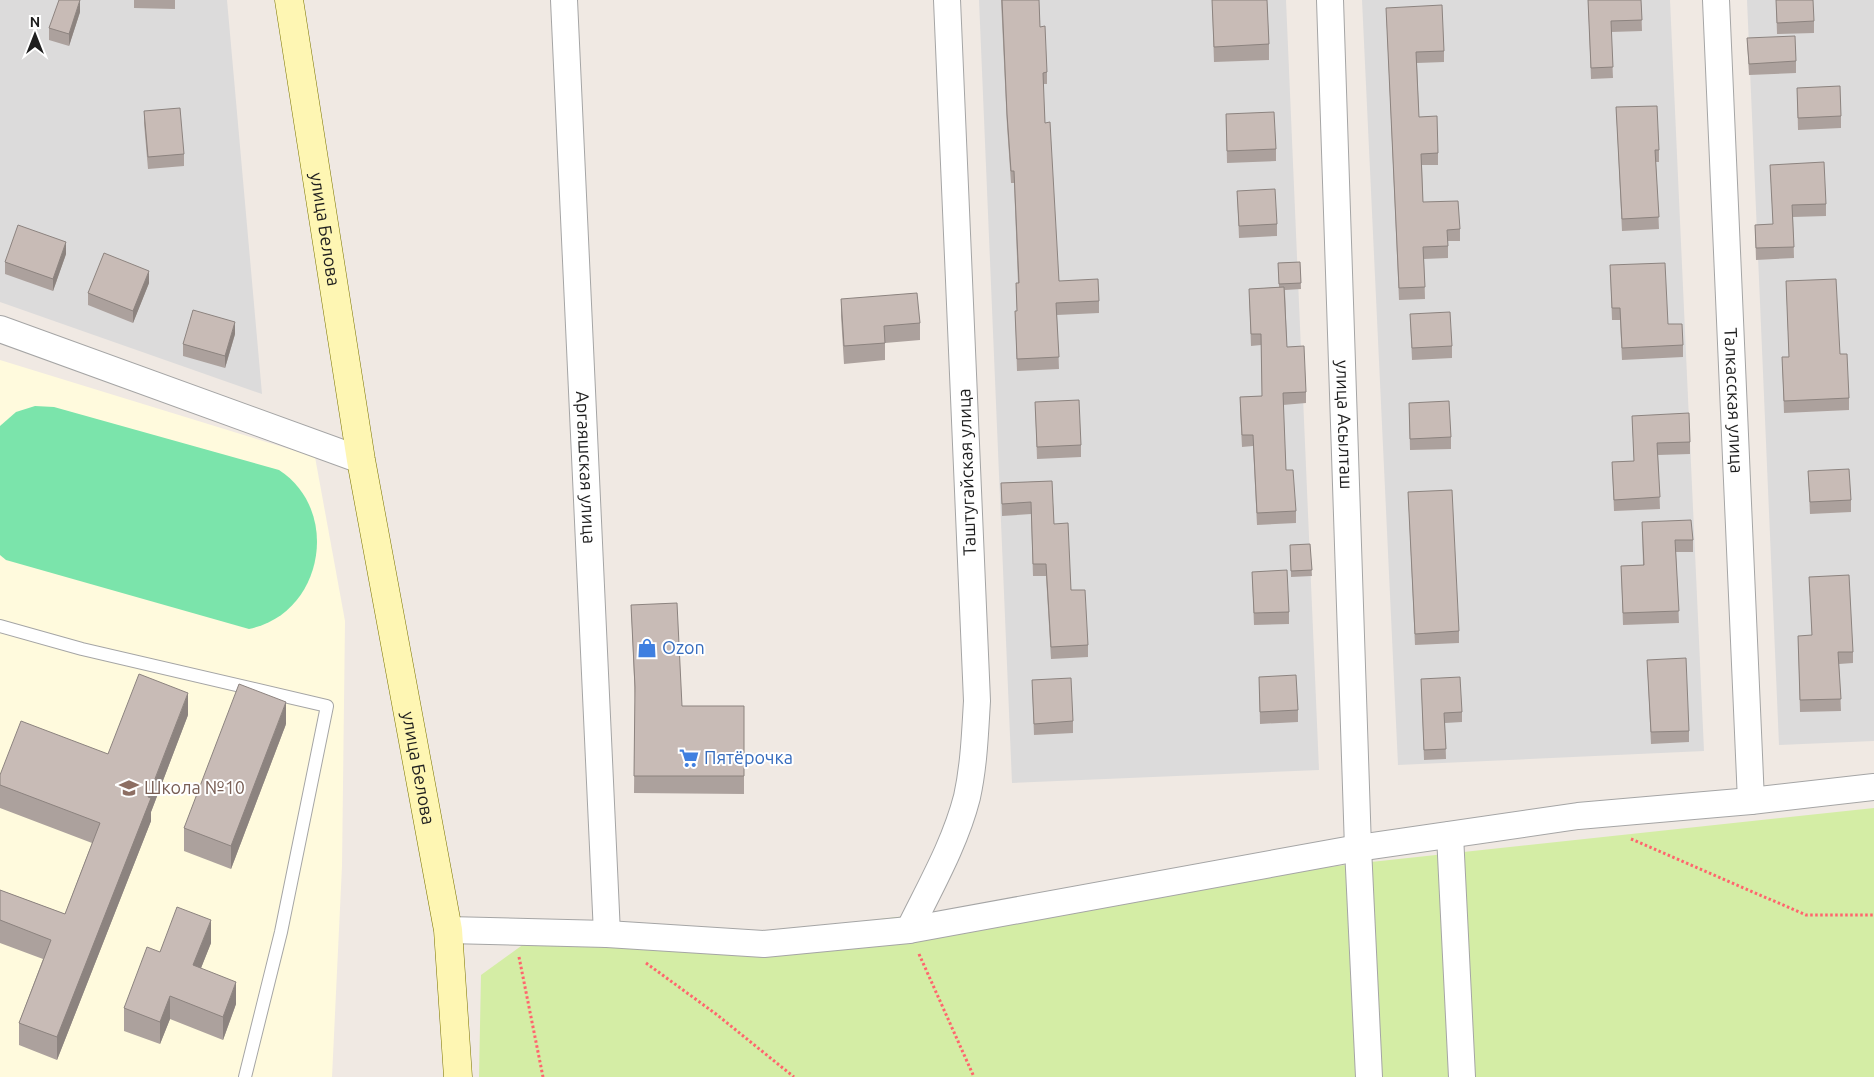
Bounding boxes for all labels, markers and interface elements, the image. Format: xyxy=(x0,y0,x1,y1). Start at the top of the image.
north arrow xyxy=(10,10,60,60)
text: N xyxy=(30,14,40,30)
street label: улица Белова xyxy=(307,171,345,287)
street label: Талкасская улица xyxy=(1721,327,1748,474)
street label: улица Асылташ xyxy=(1333,360,1357,490)
street label: Таштугайская улица xyxy=(953,388,979,556)
street label: Аргаяшская улица xyxy=(573,391,600,544)
shop icon: Ozon xyxy=(636,637,658,659)
place label: Ozon xyxy=(662,637,705,657)
street label: улица Белова xyxy=(399,710,439,826)
supermarket icon: Пятёрочка xyxy=(678,747,700,769)
place label: Пятёрочка xyxy=(704,747,793,767)
school or university icon: Школа №10 xyxy=(118,777,140,799)
place label: Школа №10 xyxy=(144,777,245,797)

